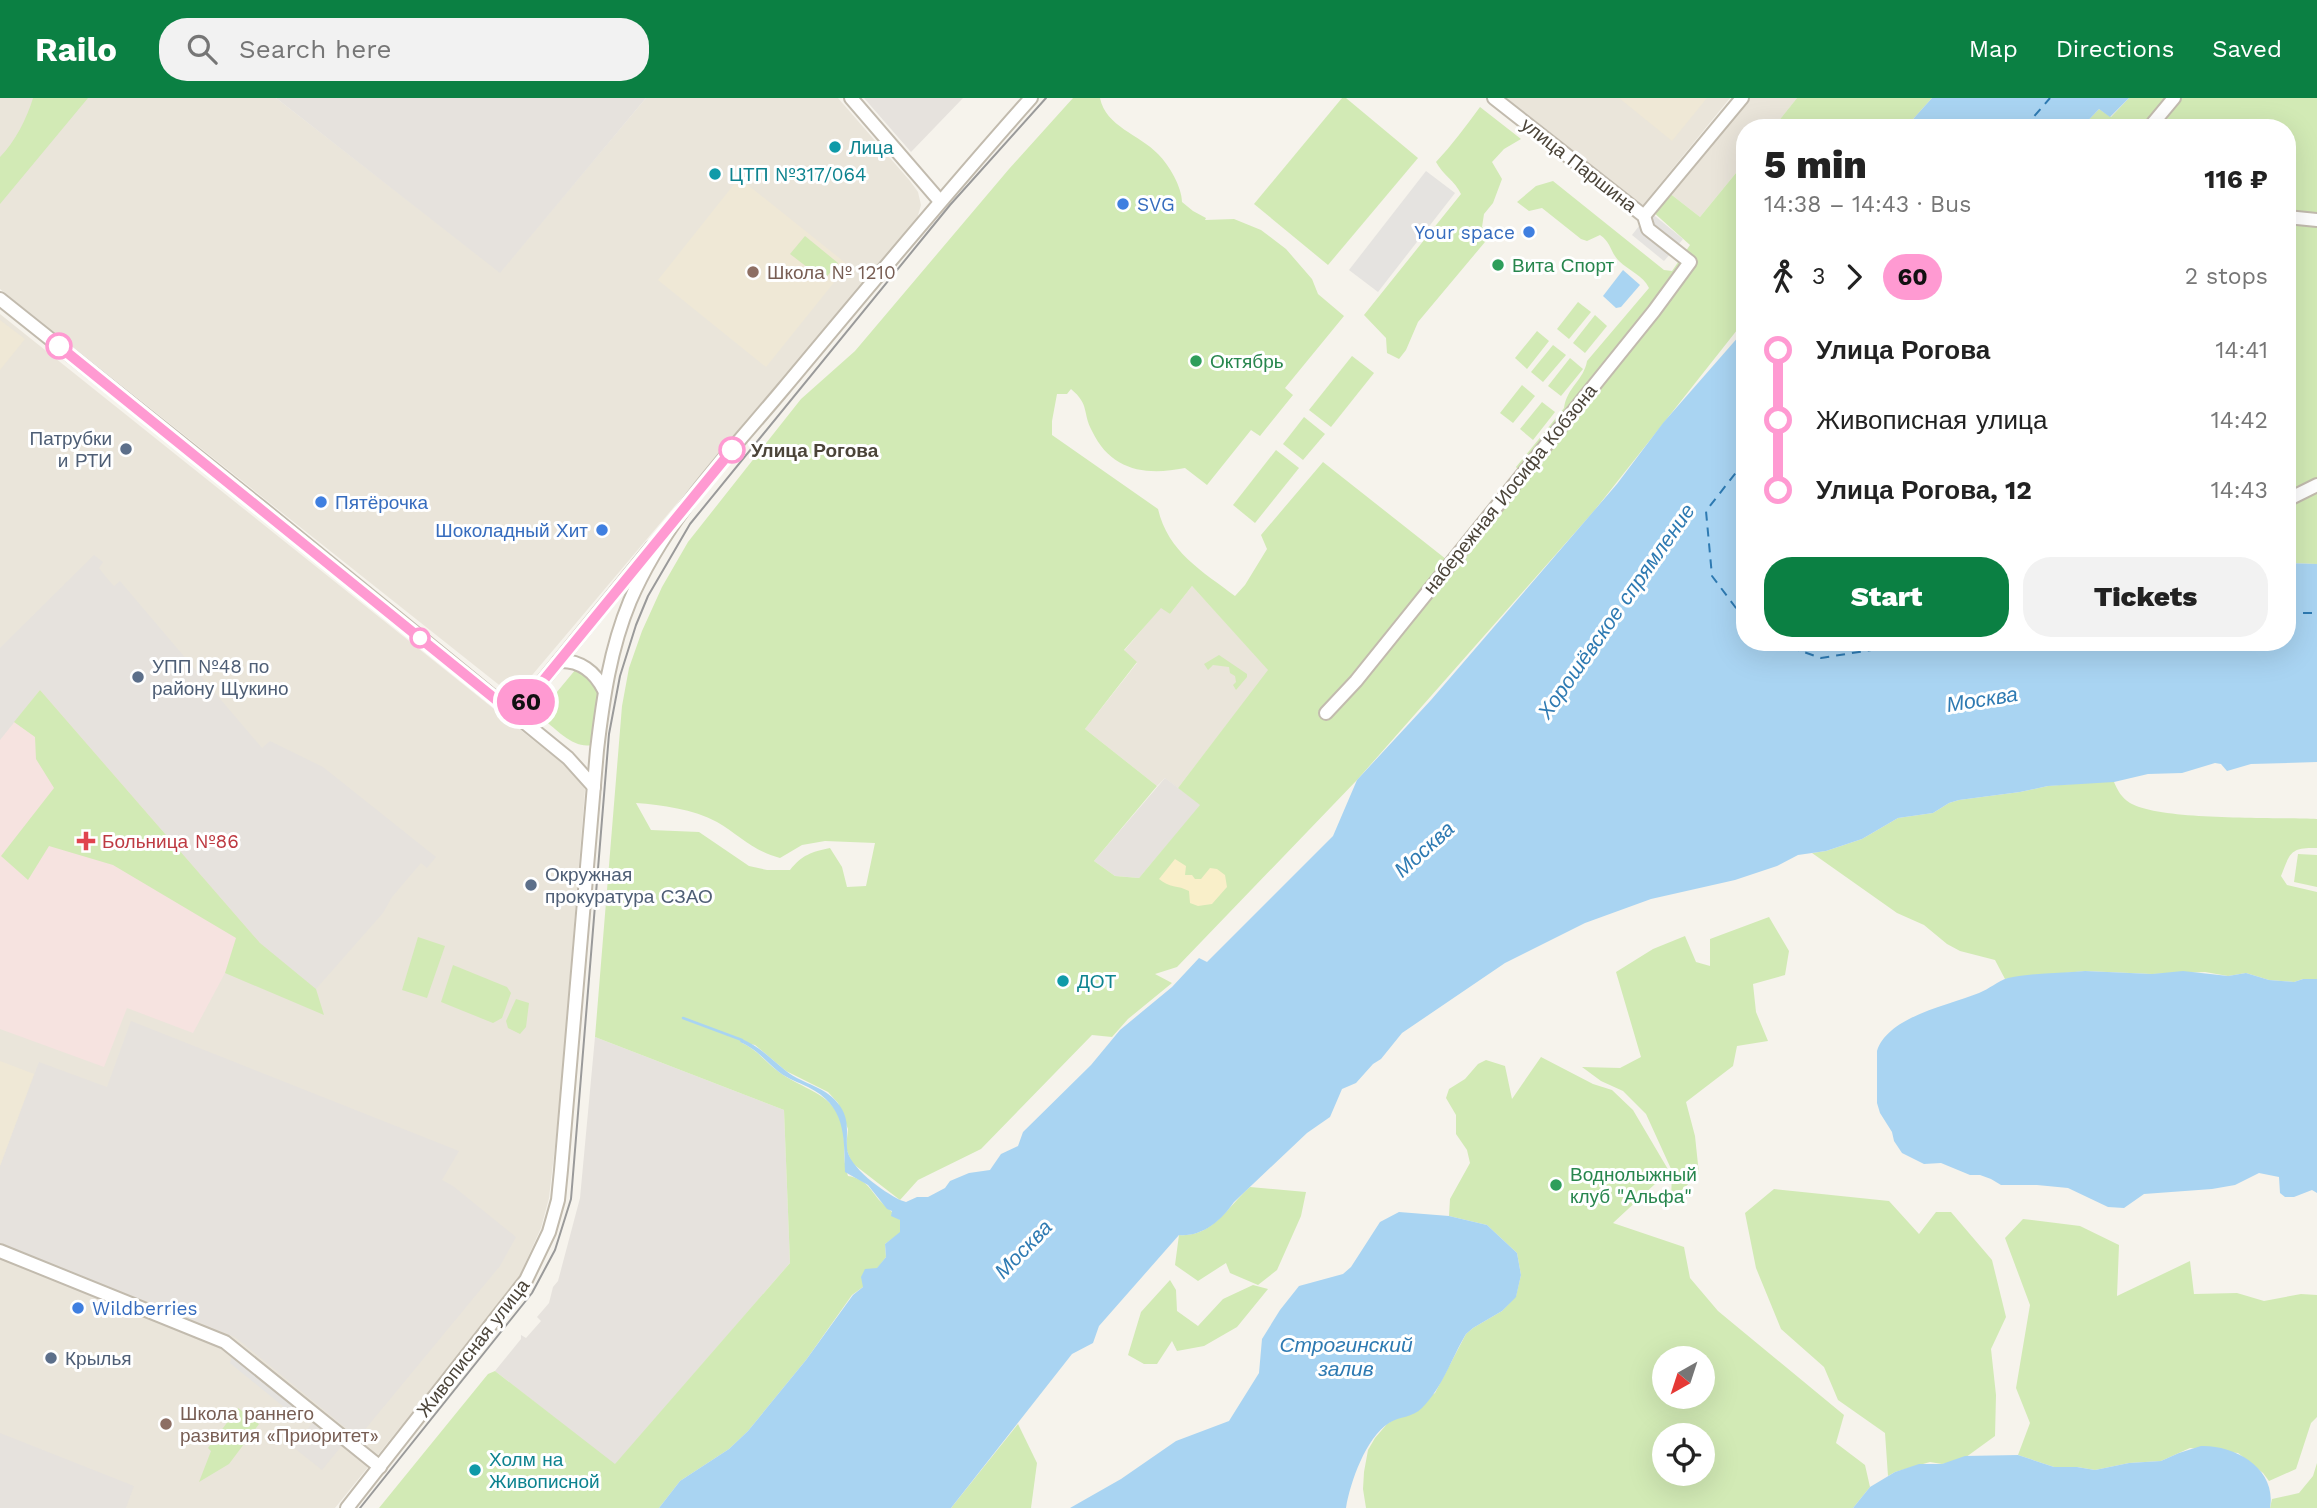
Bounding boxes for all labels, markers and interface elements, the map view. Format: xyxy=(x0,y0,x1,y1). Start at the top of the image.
search box xyxy=(159,18,649,81)
text: Railo xyxy=(35,30,117,69)
icon: search xyxy=(183,30,221,68)
text: Search here xyxy=(239,34,391,64)
text: Map xyxy=(1969,35,2018,63)
text: Directions xyxy=(2056,35,2174,63)
text: Saved xyxy=(2212,35,2282,63)
street label: улица Паршина xyxy=(1517,113,1642,218)
place label: Лица xyxy=(849,136,894,159)
marker: Лица xyxy=(827,139,843,155)
text: 5 min xyxy=(1764,143,1867,187)
place label: ЦТП №317/064 xyxy=(729,163,867,186)
text: 116 ₽ xyxy=(2204,164,2268,194)
marker: ЦТП №317/064 xyxy=(707,166,723,182)
text: 14:38 – 14:43 · Bus xyxy=(1764,191,1971,218)
place label: SVG xyxy=(1137,193,1175,216)
marker: SVG xyxy=(1115,196,1131,212)
place label: Your space xyxy=(1414,221,1515,244)
marker: Your space xyxy=(1521,224,1537,240)
place label: Вита Спорт xyxy=(1512,254,1615,277)
marker: Вита Спорт xyxy=(1490,257,1506,273)
icon: walk xyxy=(1764,258,1802,296)
icon: forward xyxy=(1835,258,1873,296)
place label: Школа № 1210 xyxy=(767,261,896,284)
text: 3 xyxy=(1812,263,1825,290)
text: 60 xyxy=(1897,263,1928,291)
text: 2 stops xyxy=(2185,263,2268,290)
marker: Школа № 1210 xyxy=(745,264,761,280)
unlabelled marker xyxy=(46,333,72,359)
text: Улица Рогова xyxy=(1816,335,1990,365)
text: 14:41 xyxy=(2216,337,2268,364)
place label: Октябрь xyxy=(1210,350,1284,373)
marker: Октябрь xyxy=(1188,353,1204,369)
street label: набережная Иосифа Кобзона xyxy=(1418,379,1602,598)
text: Живописная улица xyxy=(1816,405,2047,435)
text: 14:42 xyxy=(2211,407,2268,434)
place label: Патрубки и РТИ xyxy=(30,427,112,472)
marker: Улица Рогова xyxy=(719,437,745,463)
place label: Улица Рогова xyxy=(751,439,879,462)
marker: Патрубки и РТИ xyxy=(118,441,134,457)
text: Улица Рогова, 12 xyxy=(1816,475,2032,505)
text: 14:43 xyxy=(2211,477,2268,504)
place label: Пятёрочка xyxy=(335,491,429,514)
marker: Пятёрочка xyxy=(313,494,329,510)
water label: Хорошёвское спрямление xyxy=(1532,499,1700,724)
place label: Шоколадный Хит xyxy=(435,519,588,542)
marker: Шоколадный Хит xyxy=(594,522,610,538)
button: Start xyxy=(1764,557,2009,637)
button: Tickets xyxy=(2023,557,2268,637)
unlabelled marker xyxy=(410,628,430,648)
place label: УПП №48 по району Щукино xyxy=(152,655,289,700)
marker: УПП №48 по району Щукино xyxy=(130,669,146,685)
line badge: 60 xyxy=(494,679,558,725)
water label: Москва xyxy=(1945,681,2019,717)
text: 60 xyxy=(511,688,541,716)
water label: Москва xyxy=(1389,816,1459,882)
place label: Больница №86 xyxy=(102,830,239,853)
marker: Больница №86 xyxy=(76,831,96,851)
place label: Окружная прокуратура СЗАО xyxy=(545,863,713,908)
marker: Окружная прокуратура СЗАО xyxy=(523,877,539,893)
place label: ДОТ xyxy=(1077,970,1117,993)
marker: ДОТ xyxy=(1055,973,1071,989)
place label: Воднолыжный клуб "Альфа" xyxy=(1570,1163,1697,1208)
marker: Воднолыжный клуб "Альфа" xyxy=(1548,1177,1564,1193)
water label: Москва xyxy=(989,1214,1057,1284)
street label: Живописная улица xyxy=(412,1274,534,1422)
place label: Wildberries xyxy=(92,1297,197,1320)
marker: Wildberries xyxy=(70,1300,86,1316)
water label: Строгинский залив xyxy=(1279,1332,1413,1381)
north arrow xyxy=(1652,1346,1715,1409)
map controls xyxy=(1652,1346,1715,1486)
place label: Крылья xyxy=(65,1347,132,1370)
marker: Крылья xyxy=(43,1350,59,1366)
place label: Школа раннего развития «Приоритет» xyxy=(180,1402,379,1447)
marker: Школа раннего развития «Приоритет» xyxy=(158,1416,174,1432)
button: locate xyxy=(1652,1423,1715,1486)
place label: Холм на Живописной xyxy=(489,1448,600,1493)
marker: Холм на Живописной xyxy=(467,1462,483,1478)

